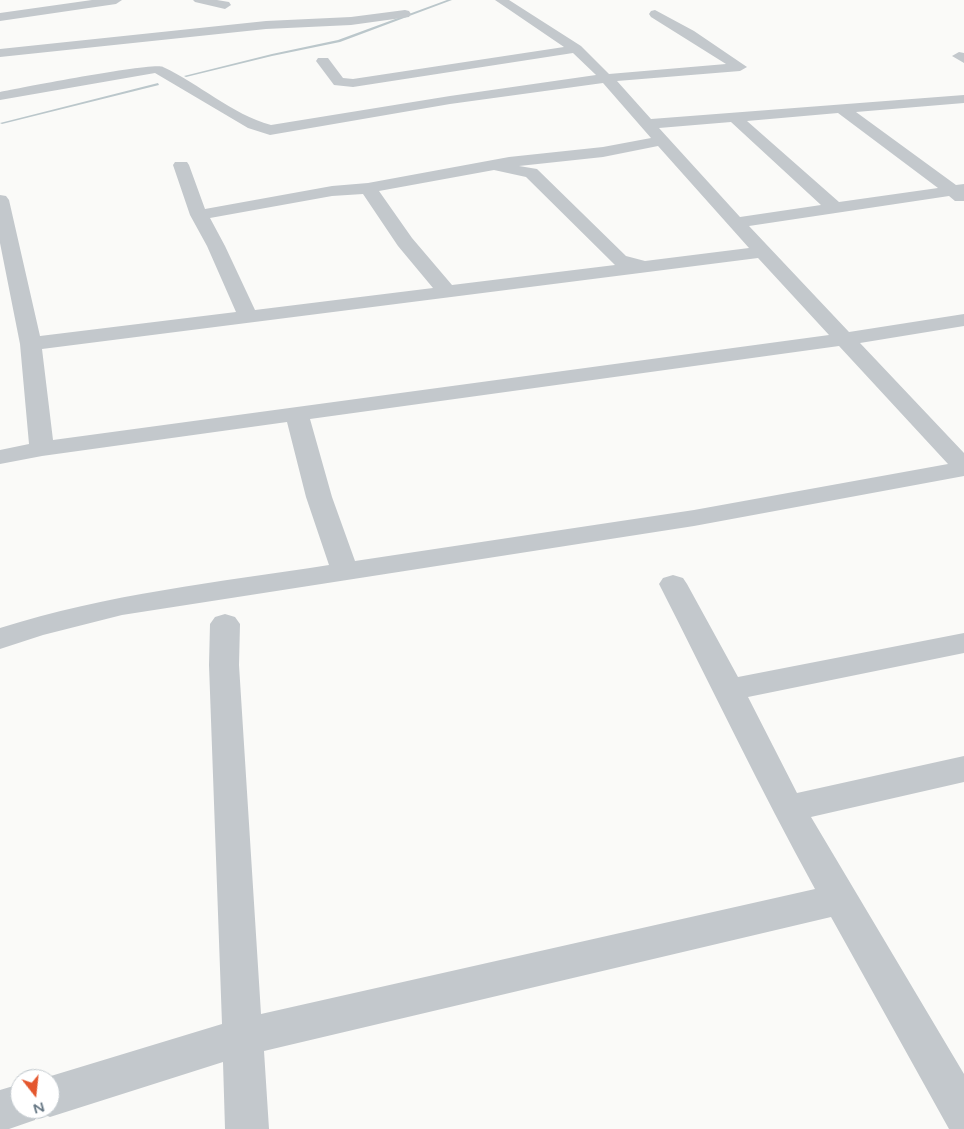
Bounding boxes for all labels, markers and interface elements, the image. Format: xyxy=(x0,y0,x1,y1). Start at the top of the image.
north arrow xyxy=(10,1069,60,1119)
text: N xyxy=(31,1098,47,1118)

